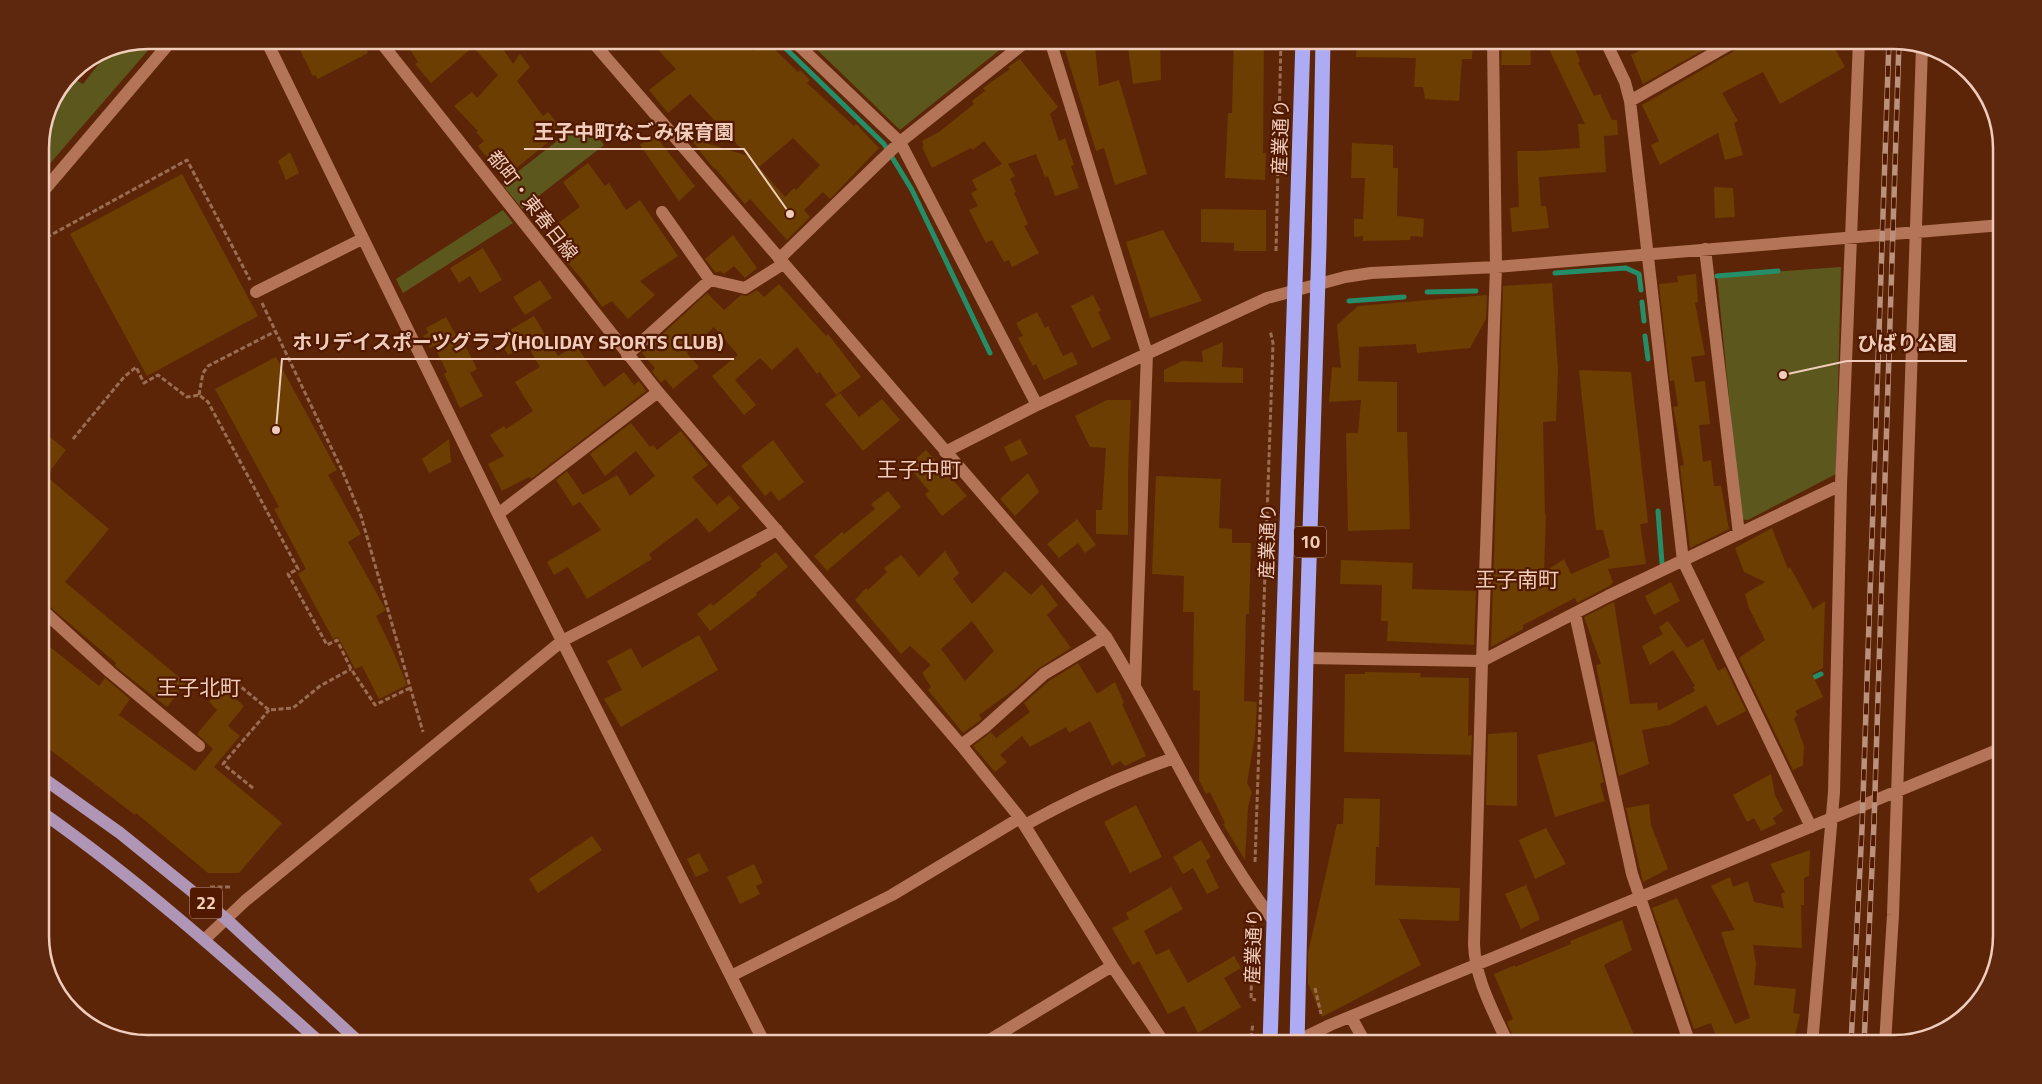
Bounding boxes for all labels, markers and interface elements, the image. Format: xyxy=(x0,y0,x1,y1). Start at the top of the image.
street label: 産業通り xyxy=(1264,98,1295,175)
callout: 王子中町なごみ保育園 xyxy=(524,114,744,149)
text: 王子中町なごみ保育園 xyxy=(534,116,734,147)
street label: 都町・東春日線 xyxy=(481,143,586,266)
callout: ホリデイスポーツグラブ(HOLIDAY SPORTS CLUB) xyxy=(282,324,734,359)
text: ホリデイスポーツグラブ(HOLIDAY SPORTS CLUB) xyxy=(292,326,724,357)
callout: ひばり公園 xyxy=(1847,326,1967,361)
text: ひばり公園 xyxy=(1857,327,1957,358)
district label: 王子中町 xyxy=(877,453,961,485)
street label: 産業通り xyxy=(1251,502,1282,579)
road number: 10 xyxy=(1294,526,1326,558)
district label: 王子南町 xyxy=(1475,563,1559,595)
district label: 王子北町 xyxy=(157,671,241,703)
road number: 22 xyxy=(190,888,222,918)
street label: 産業通り xyxy=(1237,907,1268,984)

